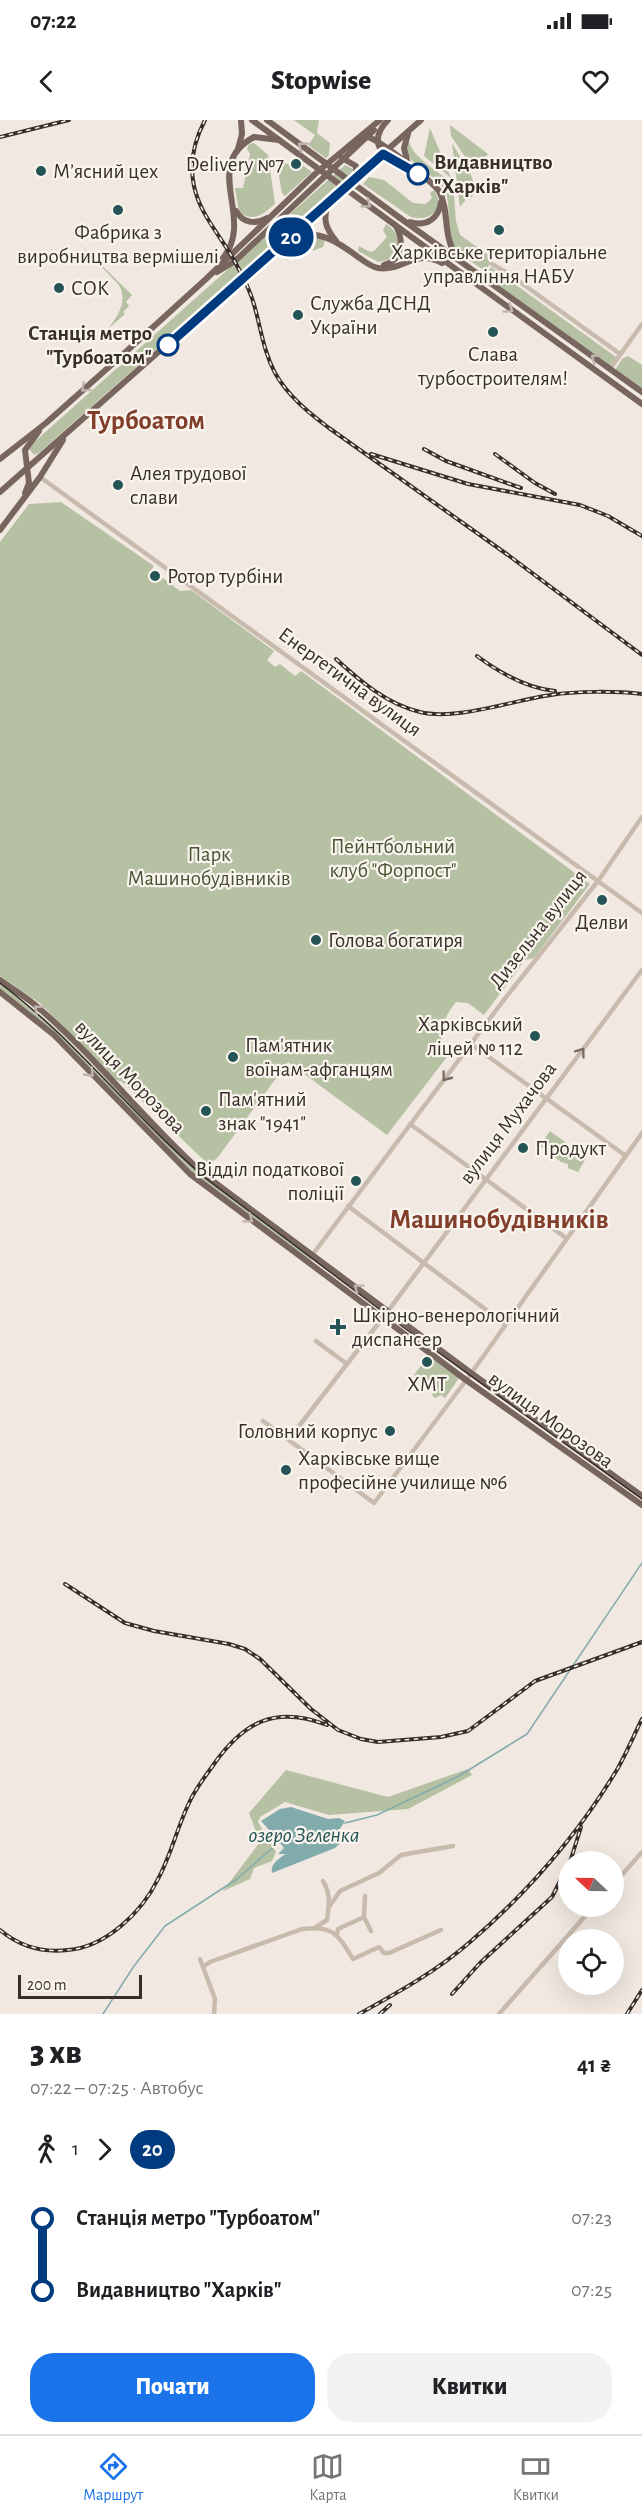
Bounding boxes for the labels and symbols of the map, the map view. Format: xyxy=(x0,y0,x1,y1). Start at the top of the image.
one-way arrow xyxy=(298,142,309,153)
place label: Видавництво "Харків" xyxy=(434,152,553,197)
place label: Delivery №7 xyxy=(186,154,284,175)
marker: Delivery №7 xyxy=(289,157,303,171)
place label: М’ясний цех xyxy=(53,161,158,182)
marker: Видавництво "Харків" xyxy=(407,163,429,185)
marker: М’ясний цех xyxy=(34,164,48,178)
one-way arrow xyxy=(360,197,371,208)
marker: Фабрика з виробництва вермішелі xyxy=(111,203,125,217)
line badge: 20 xyxy=(264,218,318,256)
place label: Фабрика з виробництва вермішелі xyxy=(17,222,219,267)
marker: Харківське територіальне управління НАБУ xyxy=(492,223,506,237)
place label: Харківське територіальне управління НАБУ xyxy=(391,242,607,287)
place label: СОК xyxy=(71,278,109,299)
marker: СОК xyxy=(52,281,66,295)
place label: Служба ДСНД України xyxy=(310,293,431,338)
one-way arrow xyxy=(503,302,514,313)
marker: Служба ДСНД України xyxy=(291,308,305,322)
place label: Станція метро "Турбоатом" xyxy=(28,323,152,368)
marker: Слава турбостроителям! xyxy=(486,325,500,339)
marker: Станція метро "Турбоатом" xyxy=(157,334,179,356)
place label: Слава турбостроителям! xyxy=(417,344,568,389)
one-way arrow xyxy=(590,354,601,365)
one-way arrow xyxy=(81,381,92,392)
district label: Турбоатом xyxy=(87,407,205,435)
place label: Алея трудової слави xyxy=(130,463,247,508)
marker: Алея трудової слави xyxy=(111,478,125,492)
place label: Ротор турбіни xyxy=(167,566,284,587)
marker: Ротор турбіни xyxy=(148,569,162,583)
street label: Енергетична вулиця xyxy=(275,623,425,741)
park label: Пейнтбольний клуб "Форпост" xyxy=(329,836,457,881)
park label: Парк Машинобудівників xyxy=(127,844,291,889)
street label: Дизельна вулиця xyxy=(485,865,591,993)
marker: Делви xyxy=(595,893,609,907)
place label: Делви xyxy=(575,912,629,933)
place label: Голова богатиря xyxy=(328,930,463,951)
marker: Голова богатиря xyxy=(309,933,323,947)
one-way arrow xyxy=(35,1005,45,1016)
place label: Харківський ліцей № 112 xyxy=(418,1014,523,1059)
street label: вулиця Морозова xyxy=(71,1016,189,1138)
marker: Харківський ліцей № 112 xyxy=(528,1029,542,1043)
place label: Пам'ятник воїнам-афганцям xyxy=(245,1035,393,1080)
one-way arrow xyxy=(574,1048,585,1059)
marker: Пам'ятник воїнам-афганцям xyxy=(226,1050,240,1064)
street label: вулиця Мухачова xyxy=(456,1058,561,1188)
one-way arrow xyxy=(83,1066,94,1076)
one-way arrow xyxy=(443,1070,454,1081)
place label: Пам'ятний знак "1941" xyxy=(218,1089,307,1134)
marker: Пам'ятний знак "1941" xyxy=(199,1104,213,1118)
place label: Продукт xyxy=(535,1138,606,1159)
marker: Продукт xyxy=(516,1141,530,1155)
place label: Відділ податкової поліції xyxy=(195,1159,344,1204)
marker: Відділ податкової поліції xyxy=(349,1174,363,1188)
district label: Машинобудівників xyxy=(389,1206,609,1234)
one-way arrow xyxy=(242,1211,253,1222)
one-way arrow xyxy=(354,1285,365,1296)
place label: Шкірно-венерологічний диспансер xyxy=(352,1305,560,1350)
marker: Шкірно-венерологічний диспансер xyxy=(329,1318,347,1336)
marker: ХМТ xyxy=(420,1355,434,1369)
street label: вулиця Морозова xyxy=(485,1368,618,1472)
place label: ХМТ xyxy=(407,1374,447,1395)
place label: Головний корпус xyxy=(237,1421,378,1442)
marker: Головний корпус xyxy=(383,1424,397,1438)
place label: Харківське вище професійне училище №6 xyxy=(298,1448,507,1493)
marker: Харківське вище професійне училище №6 xyxy=(279,1463,293,1477)
water label: озеро Зеленка xyxy=(249,1824,359,1847)
north arrow xyxy=(558,1851,624,1917)
scale bar xyxy=(18,1972,142,2000)

